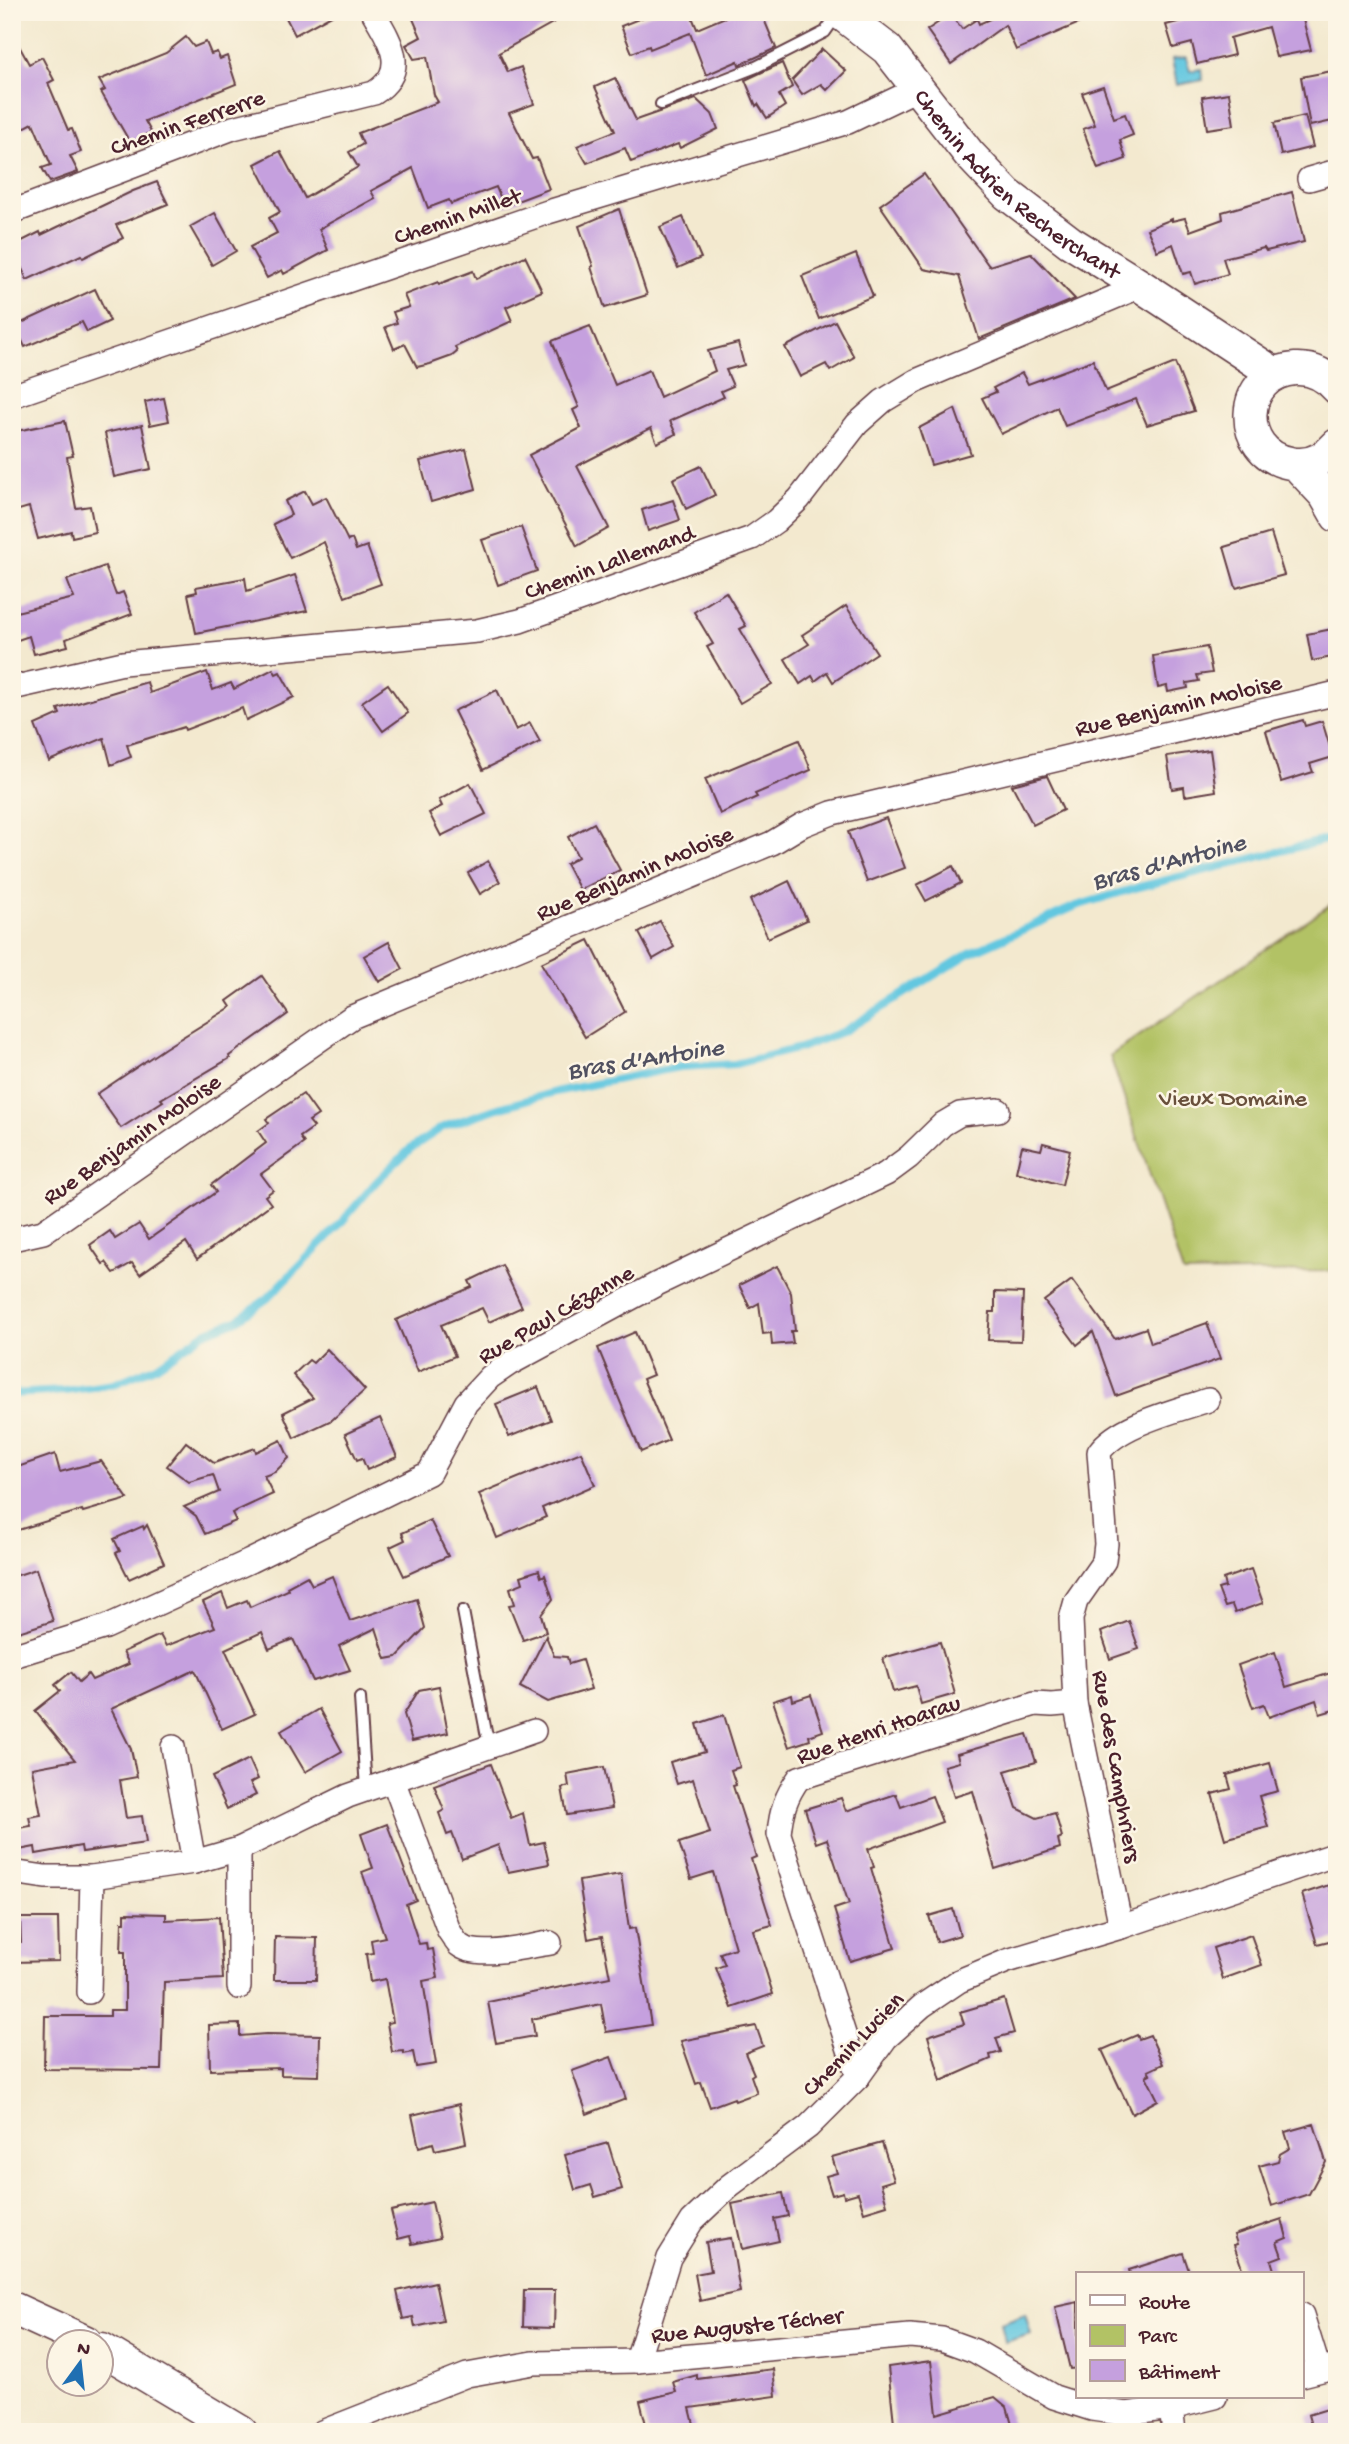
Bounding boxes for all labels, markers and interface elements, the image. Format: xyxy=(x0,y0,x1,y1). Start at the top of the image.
street label: Chemin Ferrerre xyxy=(107,84,270,164)
street label: Chemin Adrien Recherchant xyxy=(906,84,1127,289)
street label: Chemin Millet xyxy=(391,182,527,254)
street label: Chemin Lallemand xyxy=(521,519,701,608)
street label: Rue Benjamin Moloise xyxy=(1073,669,1285,745)
street label: Rue Benjamin Moloise xyxy=(533,820,739,930)
water label: Bras d'Antoine xyxy=(1089,829,1251,900)
water label: Bras d'Antoine xyxy=(565,1034,728,1089)
street label: Rue Benjamin Moloise xyxy=(38,1068,228,1213)
park label: Vieux Domaine xyxy=(1158,1086,1308,1115)
street label: Rue Paul Cézanne xyxy=(474,1259,640,1372)
street label: Rue des Camphriers xyxy=(1083,1668,1146,1866)
street label: Rue Henri Hoarau xyxy=(793,1690,965,1773)
street label: Chemin Lucien xyxy=(797,1986,912,2104)
legend xyxy=(1076,2272,1304,2398)
text: Route xyxy=(1139,2292,1191,2317)
street label: Rue Auguste Técher xyxy=(650,2303,847,2352)
text: Parc xyxy=(1138,2326,1178,2351)
north arrow xyxy=(46,2328,116,2398)
text: N xyxy=(75,2337,92,2363)
text: Bâtiment xyxy=(1138,2362,1221,2387)

